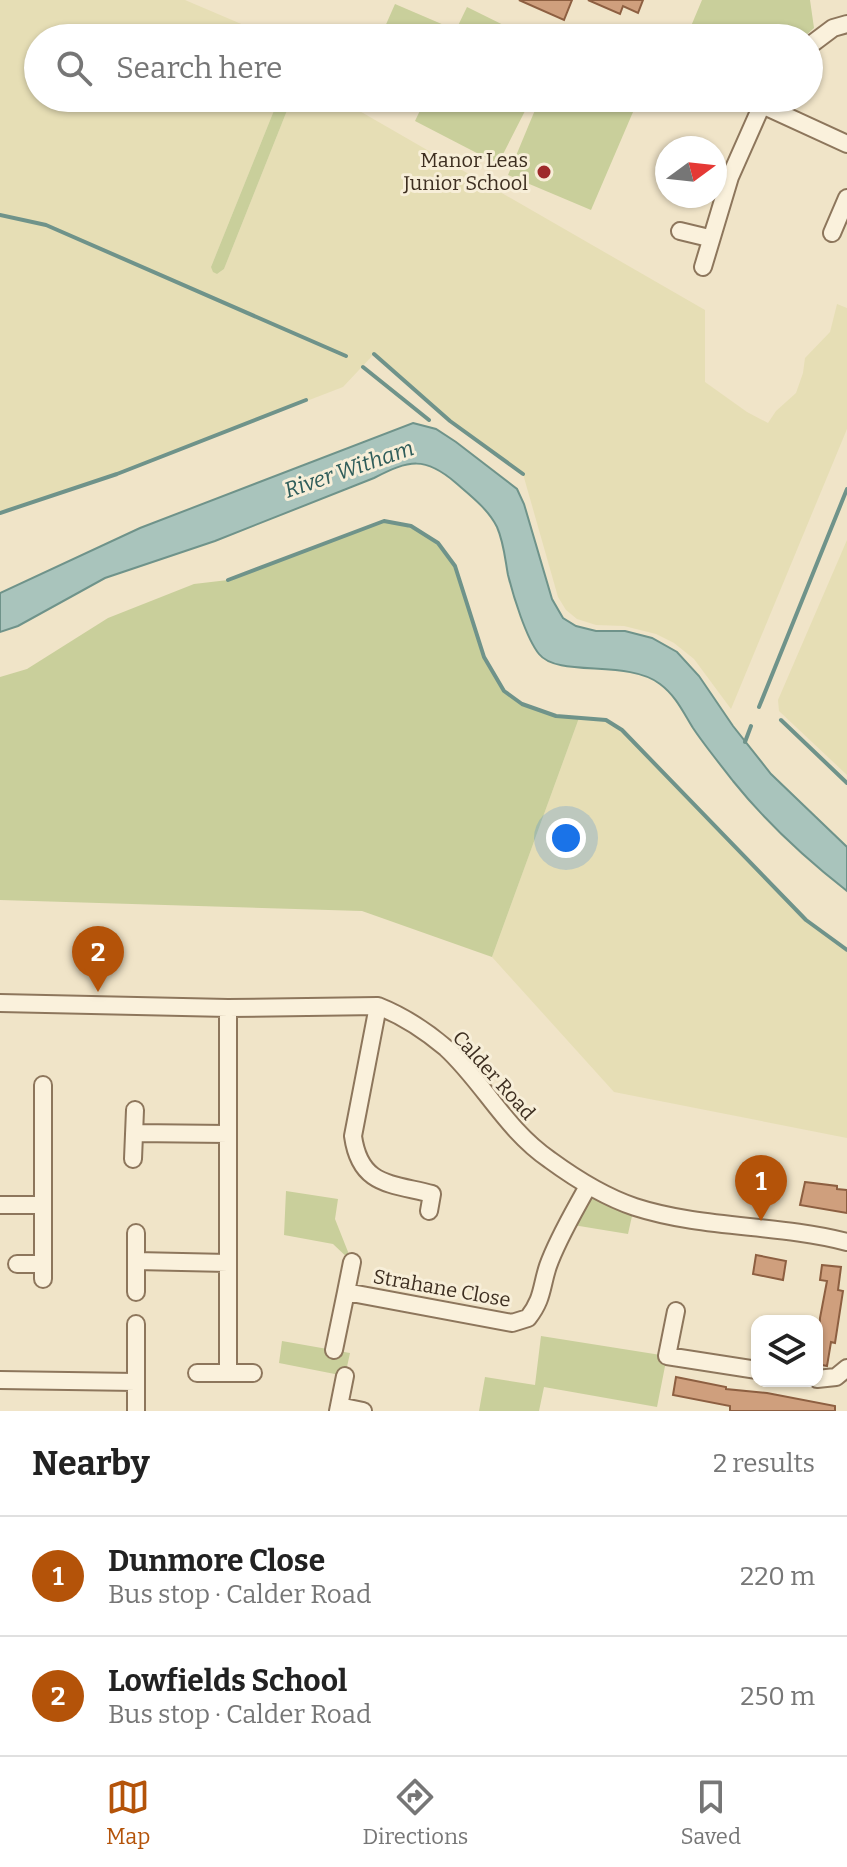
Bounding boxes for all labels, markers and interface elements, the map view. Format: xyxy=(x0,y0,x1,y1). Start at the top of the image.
search box xyxy=(24,24,823,112)
icon: search xyxy=(52,46,96,90)
text: Search here xyxy=(116,50,283,86)
north arrow xyxy=(655,136,727,208)
place label: Manor Leas Junior School xyxy=(402,148,528,195)
marker: Manor Leas Junior School xyxy=(535,163,553,181)
water label: River Witham xyxy=(281,434,417,504)
your location xyxy=(546,818,586,858)
pin: 2 xyxy=(72,926,124,992)
street label: Calder Road xyxy=(448,1025,540,1125)
pin: 1 xyxy=(735,1155,787,1221)
street label: Strahane Close xyxy=(371,1264,513,1312)
map controls xyxy=(751,1315,823,1387)
button: layers xyxy=(751,1315,823,1387)
text: Nearby xyxy=(32,1443,150,1484)
text: 2 results xyxy=(713,1448,815,1479)
text: Dunmore Close xyxy=(108,1543,325,1579)
text: 1 xyxy=(52,1561,64,1592)
text: 220 m xyxy=(740,1561,815,1592)
text: Bus stop · Calder Road xyxy=(108,1579,371,1610)
text: Lowfields School xyxy=(108,1663,347,1699)
text: 2 xyxy=(51,1681,65,1712)
text: 250 m xyxy=(740,1681,815,1712)
text: Bus stop · Calder Road xyxy=(108,1699,371,1730)
tab: Map xyxy=(106,1775,150,1850)
tab: Directions xyxy=(363,1775,468,1850)
tab: Saved xyxy=(681,1775,741,1850)

